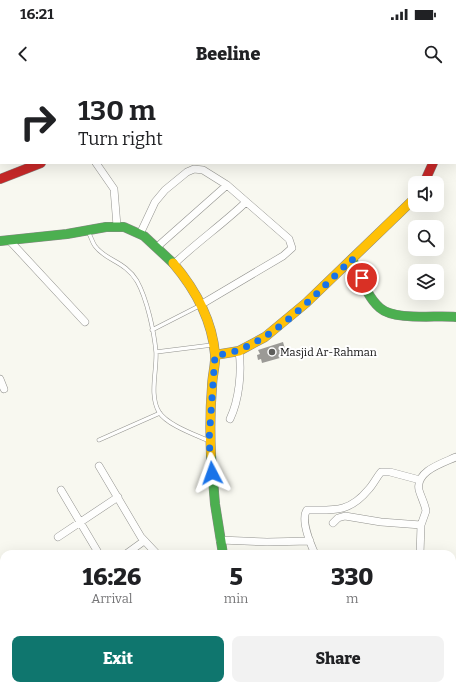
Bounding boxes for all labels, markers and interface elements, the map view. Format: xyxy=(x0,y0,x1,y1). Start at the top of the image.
text: 16:21 xyxy=(20,5,54,23)
icon: back xyxy=(12,43,34,65)
text: Beeline xyxy=(196,43,260,65)
icon: search xyxy=(422,43,444,65)
text: 130 m xyxy=(78,94,156,127)
icon: right xyxy=(12,96,64,148)
text: Turn right xyxy=(78,128,163,150)
map controls xyxy=(408,176,444,300)
button: sound xyxy=(408,176,444,212)
button: search xyxy=(408,220,444,256)
pin xyxy=(345,261,379,295)
button: layers xyxy=(408,264,444,300)
icon: arrive xyxy=(351,267,373,289)
place label: Masjid Ar-Rahman xyxy=(280,346,377,359)
marker: Masjid Ar-Rahman xyxy=(267,347,277,357)
position arrow xyxy=(191,452,233,494)
text: 16:26 xyxy=(83,563,141,591)
text: 5 xyxy=(229,563,243,591)
text: 330 xyxy=(331,563,373,591)
text: Arrival xyxy=(91,591,133,606)
text: min xyxy=(224,591,248,606)
text: m xyxy=(346,591,358,606)
button: Exit xyxy=(12,636,224,682)
button: Share xyxy=(232,636,444,682)

